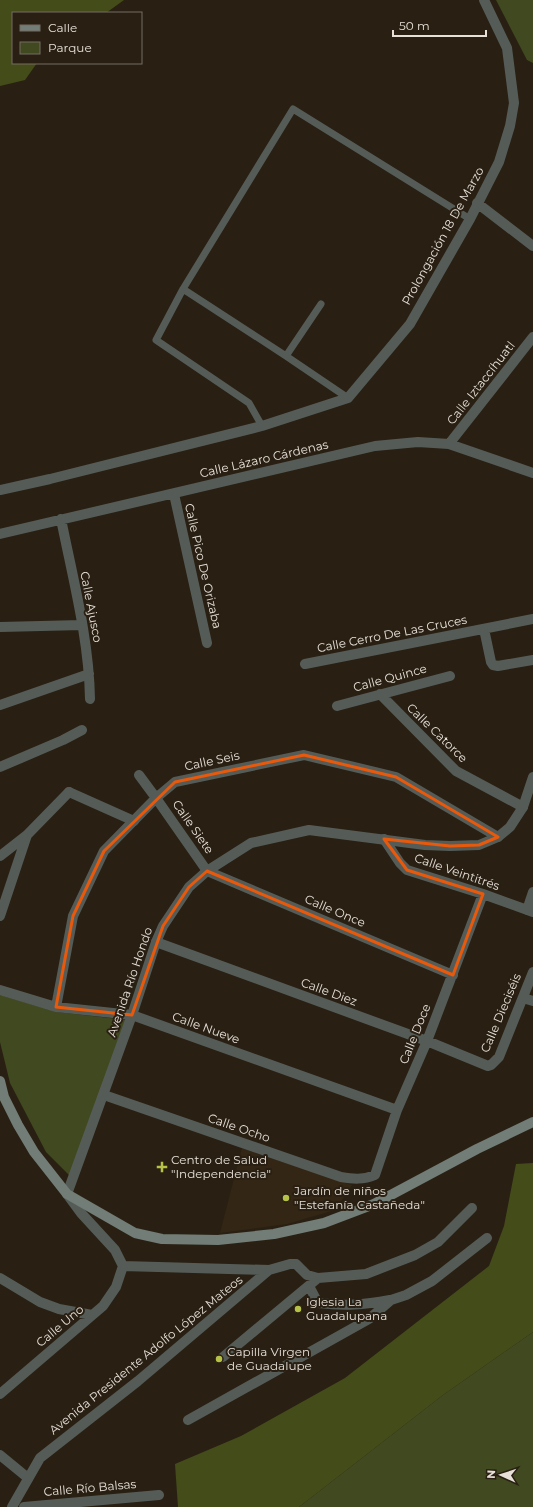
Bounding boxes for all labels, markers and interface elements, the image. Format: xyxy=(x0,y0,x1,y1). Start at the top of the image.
legend xyxy=(12,12,142,64)
scale bar xyxy=(393,12,486,38)
text: 50 m xyxy=(399,18,430,33)
text: Calle xyxy=(48,20,77,35)
text: Parque xyxy=(48,40,92,55)
street label: Prolongación 18 De Marzo xyxy=(398,164,487,307)
street label: Calle Iztaccíhuatl xyxy=(443,338,518,427)
street label: Calle Lázaro Cárdenas xyxy=(198,436,330,481)
street label: Calle Pico De Orizaba xyxy=(182,502,225,630)
street label: Calle Ajusco xyxy=(77,570,106,644)
street label: Calle Cerro De Las Cruces xyxy=(316,612,468,655)
street label: Calle Quince xyxy=(351,660,428,695)
street label: Calle Catorce xyxy=(404,700,471,765)
street label: Calle Seis xyxy=(183,747,241,774)
street label: Calle Siete xyxy=(169,797,217,856)
street label: Calle Veintitrés xyxy=(413,850,502,893)
street label: Calle Once xyxy=(303,891,368,930)
street label: Avenida Río Hondo xyxy=(104,925,155,1039)
street label: Calle Dieciséis xyxy=(477,971,524,1055)
street label: Calle Diez xyxy=(299,974,359,1009)
street label: Calle Doce xyxy=(396,1001,433,1066)
street label: Calle Nueve xyxy=(170,1008,242,1047)
street label: Calle Ocho xyxy=(206,1110,272,1145)
place label: Centro de Salud "Independencia" xyxy=(171,1152,271,1181)
marker: Centro de Salud "Independencia" xyxy=(156,1161,168,1173)
place label: Jardín de niños "Estefanía Castañeda" xyxy=(293,1183,425,1212)
marker: Jardín de niños "Estefanía Castañeda" xyxy=(281,1193,291,1203)
street label: Avenida Presidente Adolfo López Mateos xyxy=(46,1272,245,1437)
place label: Iglesia La Guadalupana xyxy=(306,1294,387,1323)
street label: Calle Uno xyxy=(33,1301,87,1350)
marker: Iglesia La Guadalupana xyxy=(293,1304,303,1314)
place label: Capilla Virgen de Guadalupe xyxy=(227,1344,312,1373)
marker: Capilla Virgen de Guadalupe xyxy=(214,1354,224,1364)
north arrow xyxy=(481,1455,521,1495)
text: N xyxy=(484,1470,498,1479)
street label: Calle Río Balsas xyxy=(43,1476,137,1499)

